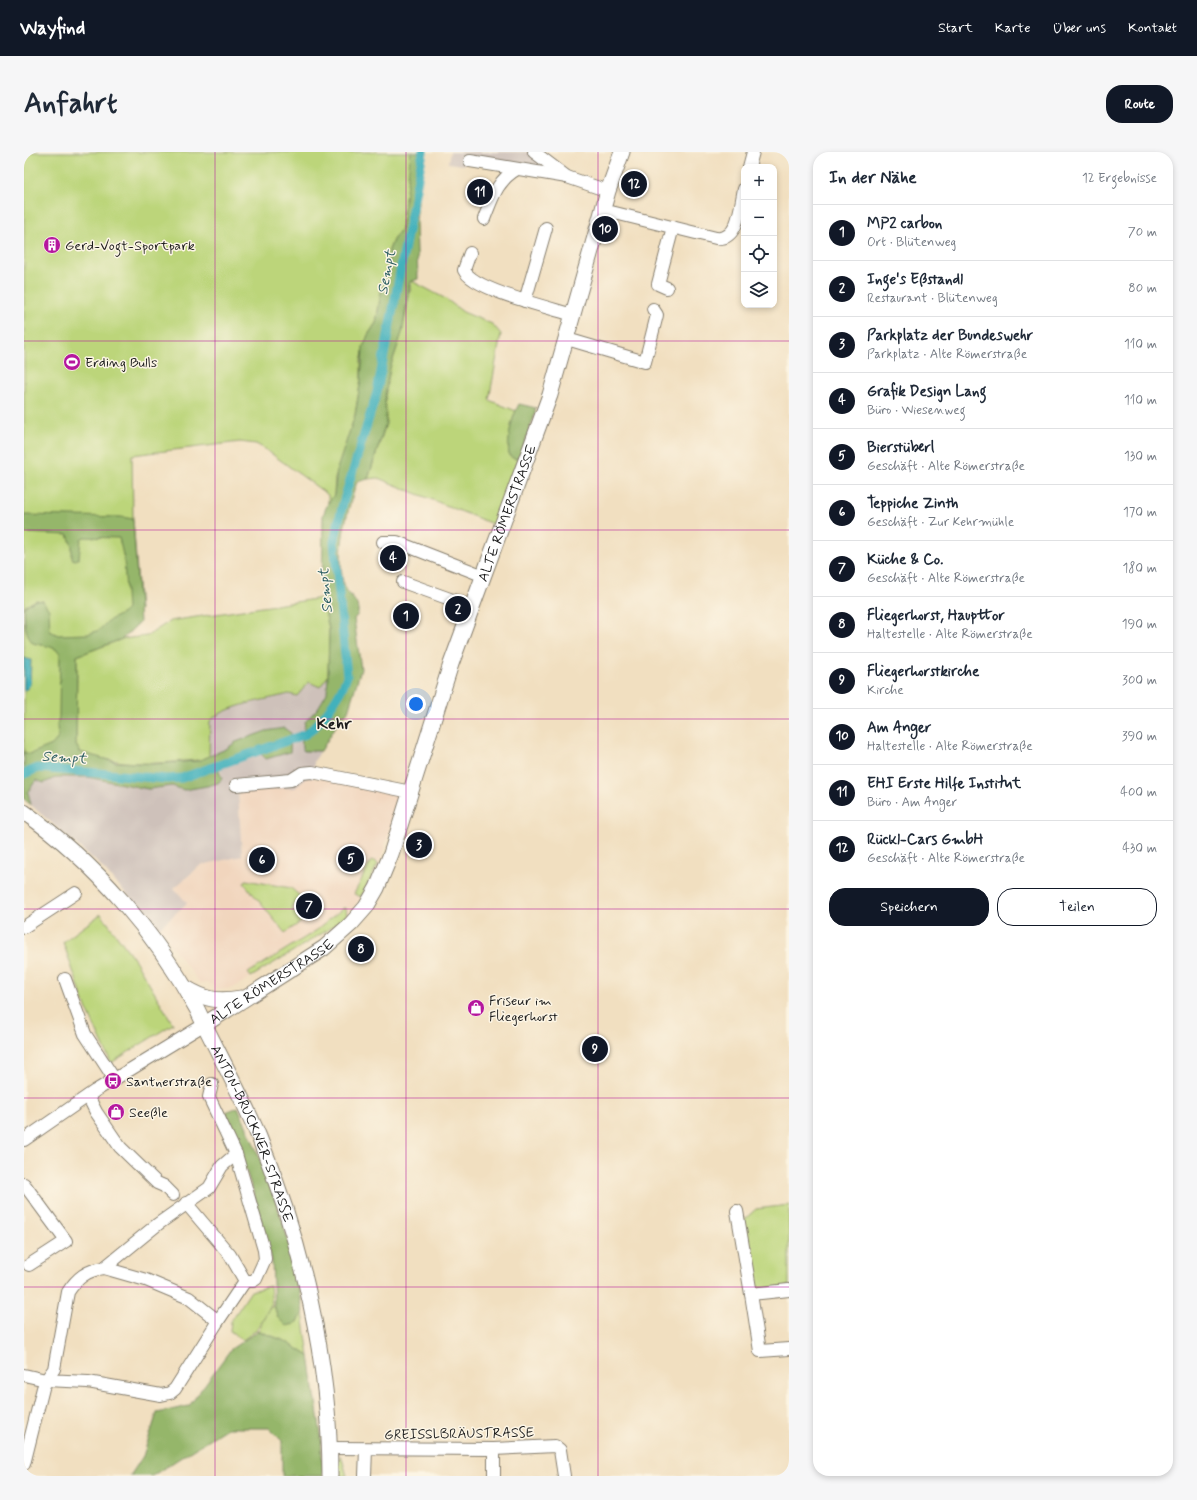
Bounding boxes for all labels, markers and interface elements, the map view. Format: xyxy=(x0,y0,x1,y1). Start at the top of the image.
text: Wayfind xyxy=(20,16,85,41)
text: Start xyxy=(938,19,973,37)
text: Karte xyxy=(995,19,1030,37)
text: Über uns xyxy=(1052,19,1106,37)
text: Kontakt xyxy=(1128,19,1177,37)
button: Route xyxy=(1106,85,1173,123)
text: Anfahrt xyxy=(24,86,117,123)
map controls xyxy=(741,164,777,308)
button: + xyxy=(741,164,777,200)
text: In der Nähe xyxy=(829,167,917,189)
pin: 12 xyxy=(621,169,647,199)
text: 12 Ergebnisse xyxy=(1082,170,1157,187)
pin: 11 xyxy=(467,177,493,207)
button: − xyxy=(741,200,777,236)
pin: 10 xyxy=(592,214,618,244)
text: MP2 carbon xyxy=(867,214,942,234)
text: 1 xyxy=(839,224,845,241)
text: 70 m xyxy=(1128,224,1157,241)
text: Ort · Blütenweg xyxy=(867,234,956,251)
building icon: Gerd-Vogt-Sportpark xyxy=(42,235,62,255)
button: locate xyxy=(741,236,777,272)
place label: Gerd-Vogt-Sportpark xyxy=(65,237,195,257)
water label: Sempt xyxy=(373,247,401,296)
text: Inge's Eßstandl xyxy=(867,270,963,290)
button: layers xyxy=(741,272,777,308)
text: 2 xyxy=(839,280,845,297)
text: 80 m xyxy=(1128,280,1157,297)
text: Restaurant · Blütenweg xyxy=(867,290,998,307)
text: Parkplatz der Bundeswehr xyxy=(867,326,1033,346)
text: 3 xyxy=(839,336,845,353)
text: 110 m xyxy=(1124,336,1157,353)
text: Parkplatz · Alte Römerstraße xyxy=(867,346,1027,363)
sports icon: Erding Bulls xyxy=(62,352,82,372)
place label: Erding Bulls xyxy=(85,354,157,372)
text: Grafik Design Lang xyxy=(867,382,987,402)
text: 4 xyxy=(838,392,846,409)
text: 110 m xyxy=(1124,392,1157,409)
text: Büro · Wiesenweg xyxy=(867,402,966,419)
text: Bierstüberl xyxy=(867,438,934,458)
street label: ALTE RÖMERSTRASSE xyxy=(474,442,541,584)
text: 5 xyxy=(838,448,846,465)
text: 130 m xyxy=(1124,448,1157,465)
text: Geschäft · Alte Römerstraße xyxy=(867,458,1025,475)
text: Teppiche Zinth xyxy=(867,494,958,514)
text: 6 xyxy=(839,504,845,521)
text: 170 m xyxy=(1123,504,1157,521)
text: Geschäft · Zur Kehrmühle xyxy=(867,514,1014,531)
pin: 4 xyxy=(380,543,406,573)
text: Küche & Co. xyxy=(867,550,943,570)
text: 7 xyxy=(838,560,846,577)
text: 180 m xyxy=(1122,560,1157,577)
water label: Sempt xyxy=(314,567,338,614)
text: Geschäft · Alte Römerstraße xyxy=(867,570,1025,587)
pin: 2 xyxy=(445,594,471,624)
pin: 1 xyxy=(393,601,419,631)
text: Fliegerhorst, Haupttor xyxy=(867,606,1005,626)
text: 8 xyxy=(838,616,846,633)
text: 190 m xyxy=(1122,616,1157,633)
text: Haltestelle · Alte Römerstraße xyxy=(867,626,1033,643)
text: Fliegerhorstkirche xyxy=(867,662,979,682)
text: 9 xyxy=(839,672,845,689)
text: 300 m xyxy=(1122,672,1157,689)
text: Kirche xyxy=(867,682,904,699)
your location xyxy=(406,694,426,714)
district label: Kehr xyxy=(317,714,352,735)
text: Am Anger xyxy=(867,718,931,738)
text: 10 xyxy=(835,728,849,745)
text: 390 m xyxy=(1122,728,1157,745)
text: Haltestelle · Alte Römerstraße xyxy=(867,738,1033,755)
water label: Sempt xyxy=(41,747,88,769)
text: EHI Erste Hilfe Institut xyxy=(867,774,1021,794)
text: 11 xyxy=(836,784,848,801)
text: 400 m xyxy=(1120,784,1157,801)
text: Büro · Am Anger xyxy=(867,794,957,811)
pin: 3 xyxy=(406,830,432,860)
text: Rückl-Cars GmbH xyxy=(867,830,983,850)
text: 12 xyxy=(836,840,848,857)
text: 430 m xyxy=(1122,840,1157,857)
pin: 5 xyxy=(338,844,364,874)
pin: 6 xyxy=(249,845,275,875)
text: Geschäft · Alte Römerstraße xyxy=(867,850,1025,867)
button: Speichern xyxy=(829,888,989,926)
button: Teilen xyxy=(997,888,1157,926)
pin: 7 xyxy=(296,891,322,921)
pin: 8 xyxy=(348,934,374,964)
street label: ALTE RÖMERSTRASSE xyxy=(206,935,338,1029)
place label: Friseur im Fliegerhorst xyxy=(489,992,558,1026)
shop icon: Friseur im Fliegerhorst xyxy=(466,998,486,1018)
pin: 9 xyxy=(582,1034,608,1064)
street label: ANTON-BRUCKNER-STRASSE xyxy=(206,1042,297,1225)
bus stop icon: Santnerstraße xyxy=(103,1071,123,1091)
place label: Santnerstraße xyxy=(126,1073,212,1091)
shop icon: Seeßle xyxy=(106,1102,126,1122)
place label: Seeßle xyxy=(129,1104,168,1122)
street label: GREISSLBRÄUSTRASSE xyxy=(384,1424,534,1444)

